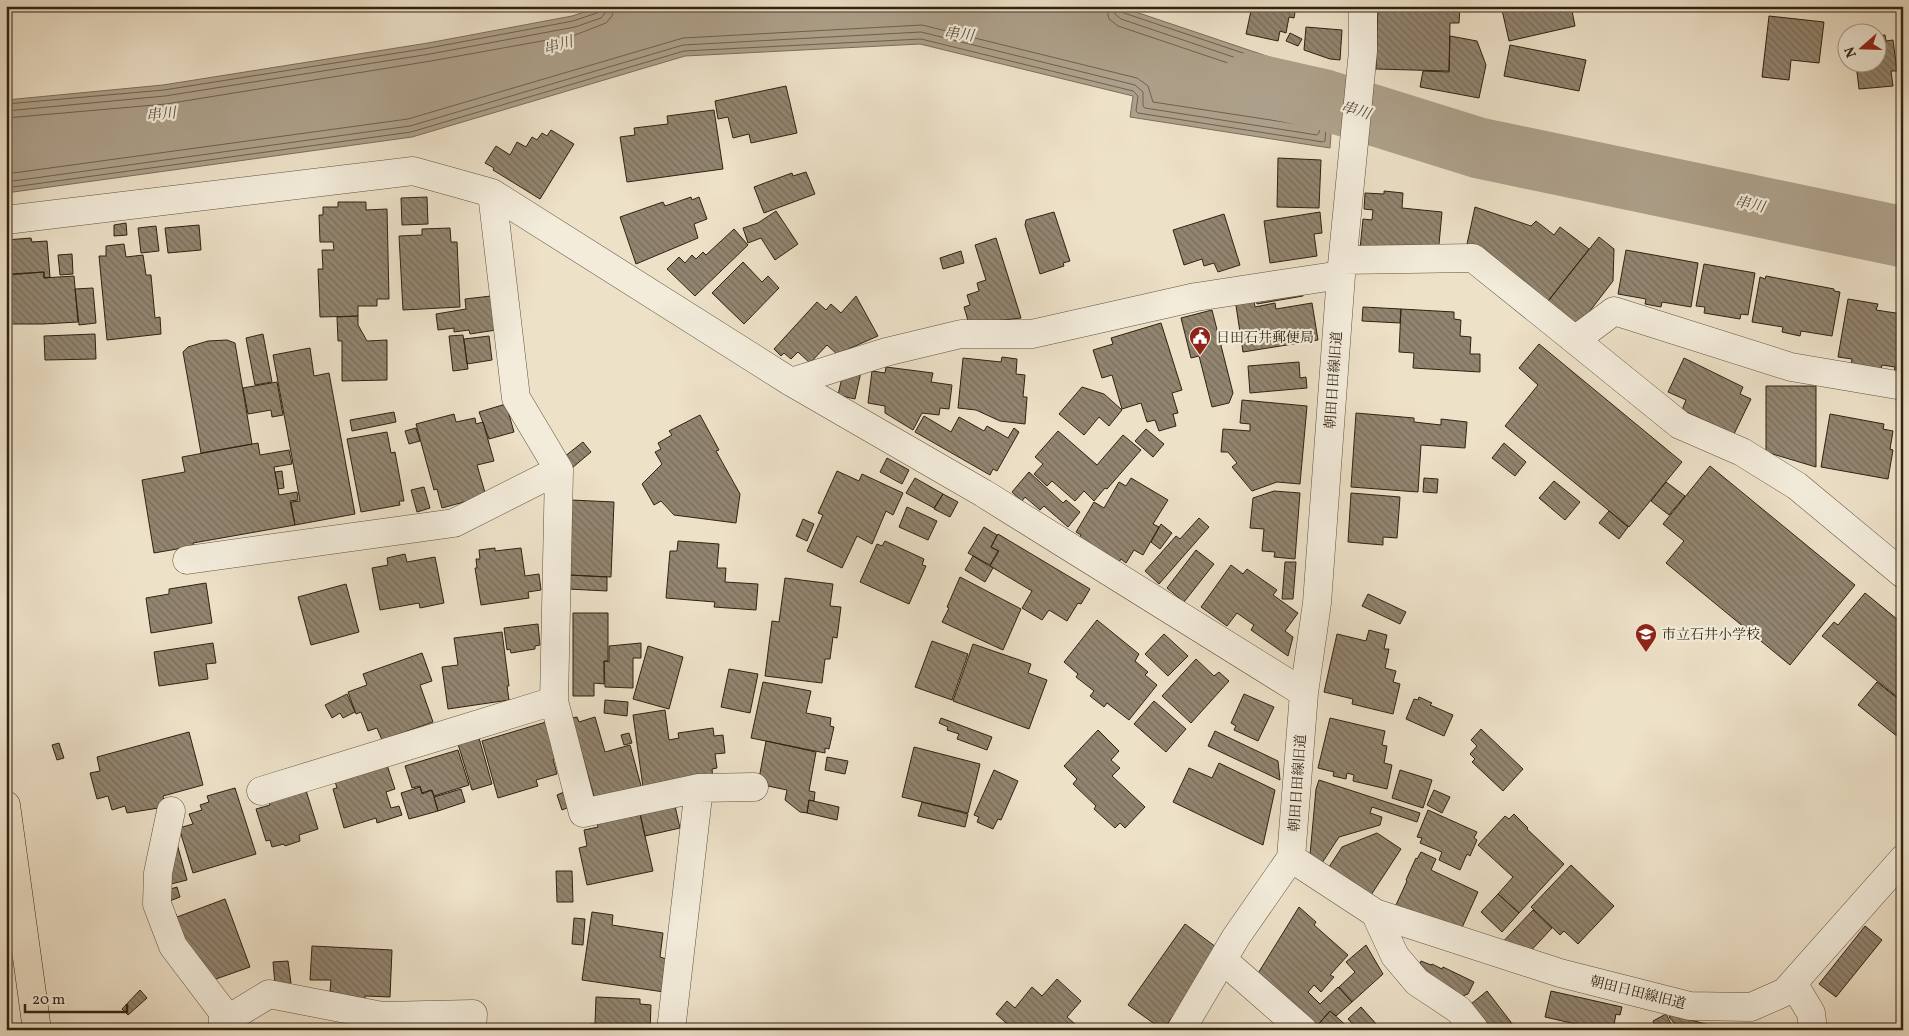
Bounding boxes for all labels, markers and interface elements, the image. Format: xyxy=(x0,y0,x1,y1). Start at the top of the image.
north arrow xyxy=(1836,22,1886,72)
water label: 串川 xyxy=(943,23,977,48)
water label: 串川 xyxy=(541,32,578,61)
text: N xyxy=(1841,44,1862,60)
water label: 串川 xyxy=(1338,97,1375,126)
water label: 串川 xyxy=(145,103,179,128)
water label: 串川 xyxy=(1733,192,1768,219)
public building icon: 日田石井郵便局 xyxy=(1188,325,1212,356)
place label: 日田石井郵便局 xyxy=(1216,329,1314,348)
street label: 朝田日田線旧道 xyxy=(1322,331,1347,430)
school or university icon: 市立石井小学校 xyxy=(1634,622,1658,653)
place label: 市立石井小学校 xyxy=(1662,626,1760,645)
street label: 朝田日田線旧道 xyxy=(1286,734,1311,833)
street label: 朝田日田線旧道 xyxy=(1588,972,1687,1015)
scale bar xyxy=(25,981,128,1013)
text: 20 m xyxy=(32,990,65,1011)

